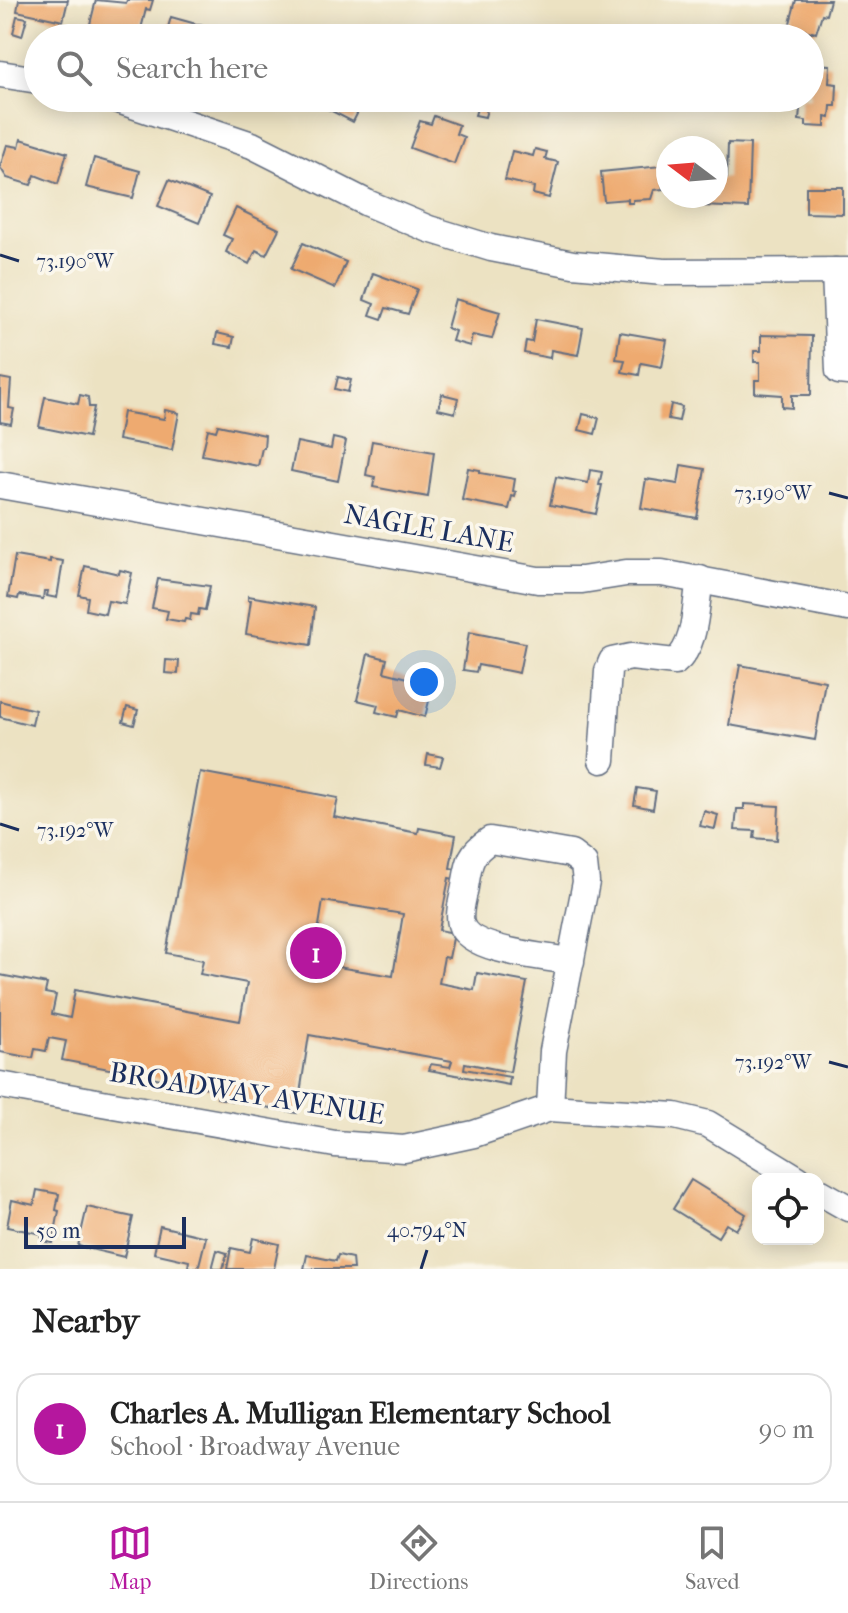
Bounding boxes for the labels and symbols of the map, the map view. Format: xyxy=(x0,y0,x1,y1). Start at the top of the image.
north arrow xyxy=(656,136,728,208)
text: 73.190°W xyxy=(36,250,115,273)
text: 73.190°W xyxy=(734,482,813,505)
street label: NAGLE LANE xyxy=(342,497,516,559)
your location xyxy=(404,662,444,702)
text: 73.192°W xyxy=(37,819,115,842)
pin: 1 xyxy=(290,923,342,983)
text: 73.192°W xyxy=(735,1051,813,1074)
street label: BROADWAY AVENUE xyxy=(107,1055,387,1131)
scale bar xyxy=(24,1213,186,1249)
text: 40.794°N xyxy=(387,1219,467,1242)

